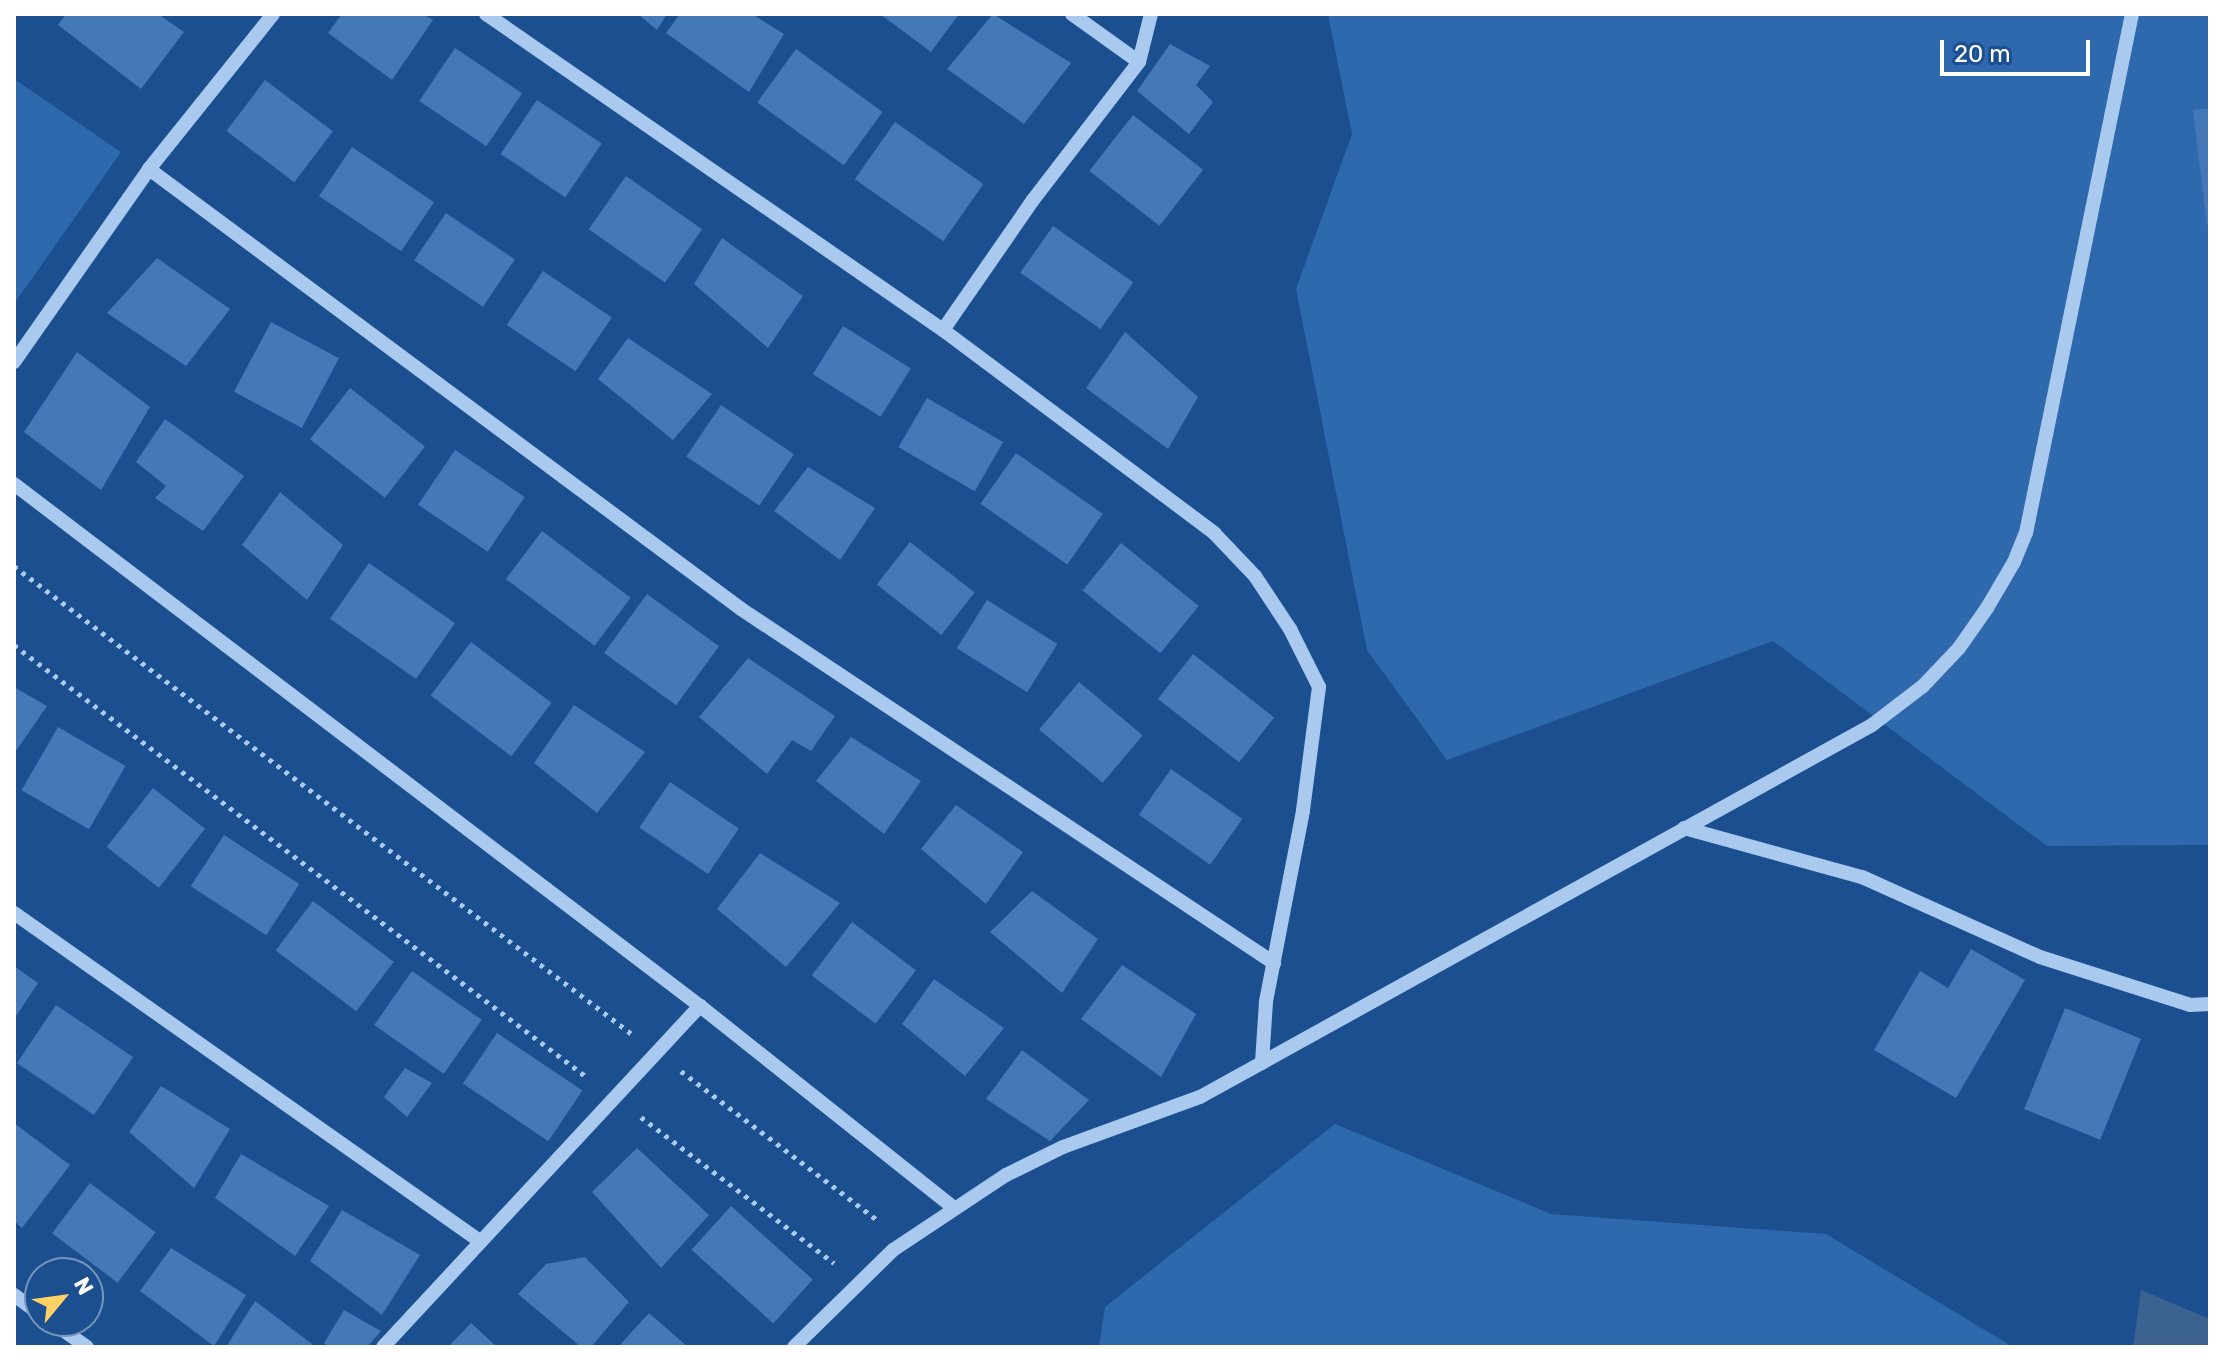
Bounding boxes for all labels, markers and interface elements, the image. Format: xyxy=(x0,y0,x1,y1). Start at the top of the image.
scale bar xyxy=(1944,24,2094,74)
text: 20 m xyxy=(1954,40,2011,68)
north arrow xyxy=(24,1257,104,1337)
text: N xyxy=(68,1273,99,1300)

